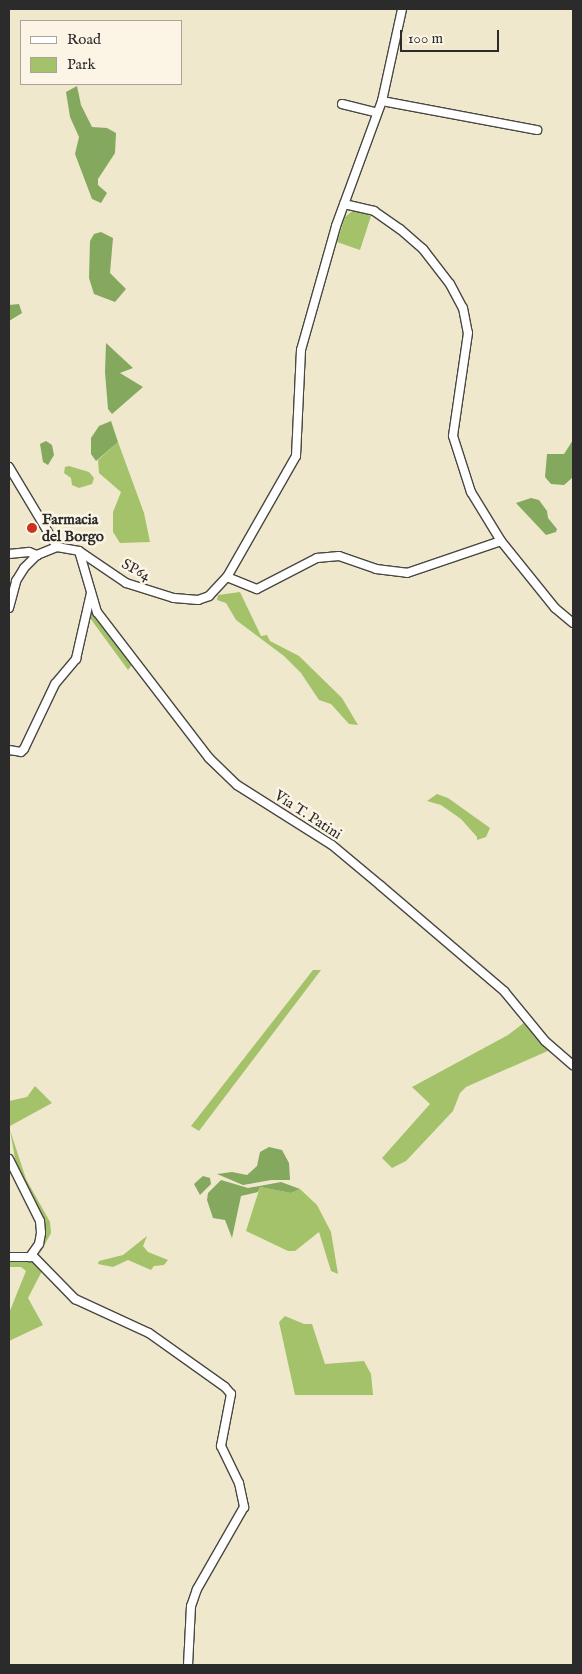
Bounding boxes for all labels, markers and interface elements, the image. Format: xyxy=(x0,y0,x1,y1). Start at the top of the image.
legend xyxy=(20,20,182,85)
scale bar xyxy=(402,20,501,52)
text: 100 m xyxy=(408,29,443,48)
text: Road xyxy=(67,30,101,49)
text: Park xyxy=(67,55,96,74)
place label: Farmacia del Borgo xyxy=(42,510,104,545)
marker: Farmacia del Borgo xyxy=(26,522,38,534)
street label: SP64 xyxy=(119,555,153,585)
street label: Via T. Patini xyxy=(271,787,345,843)

